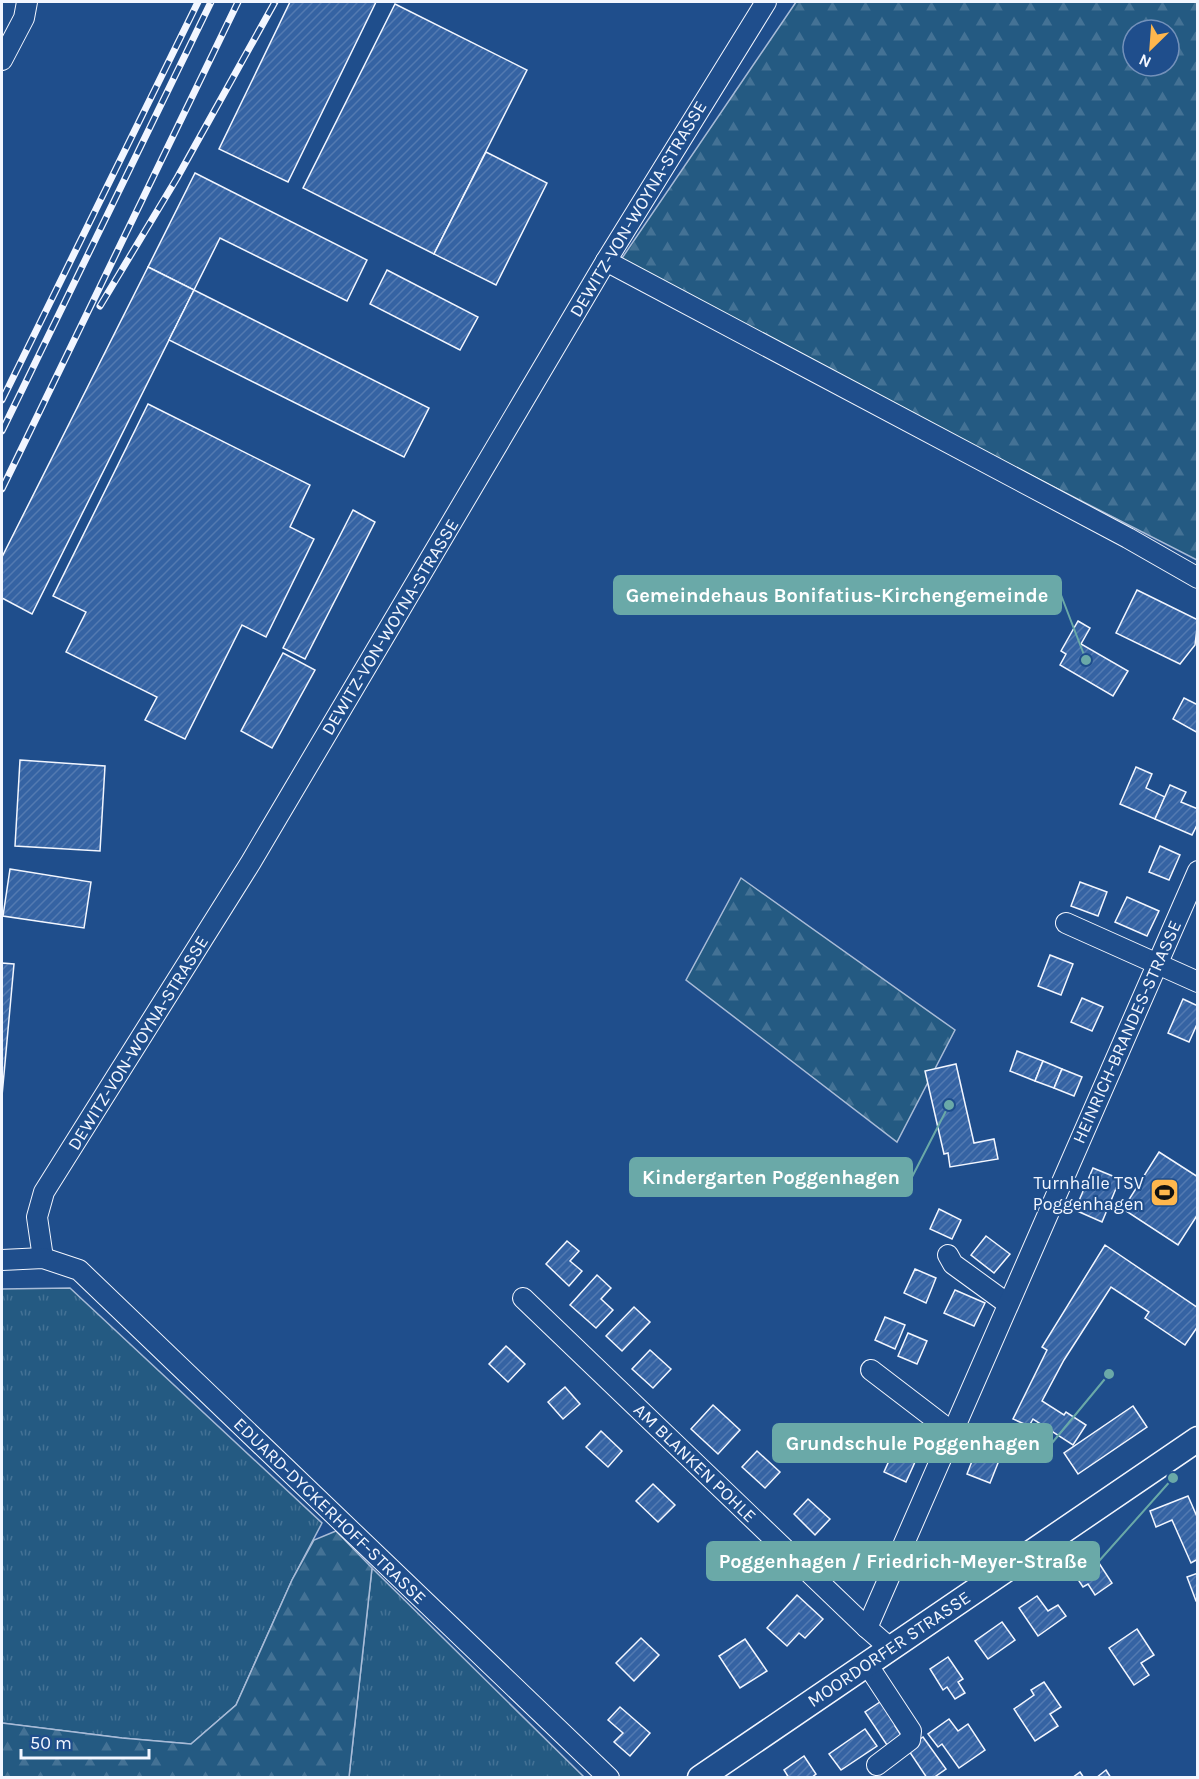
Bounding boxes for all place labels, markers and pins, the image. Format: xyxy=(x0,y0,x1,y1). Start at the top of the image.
callout: Gemeindehaus Bonifatius-Kirchengemeinde xyxy=(614,576,1061,614)
callout: Kindergarten Poggenhagen xyxy=(630,1158,912,1196)
place label: Turnhalle TSV Poggenhagen xyxy=(1033,1172,1144,1215)
sports icon: Turnhalle TSV Poggenhagen xyxy=(1149,1177,1181,1209)
callout: Grundschule Poggenhagen xyxy=(773,1424,1052,1462)
callout: Poggenhagen / Friedrich-Meyer-Straße xyxy=(707,1542,1099,1580)

